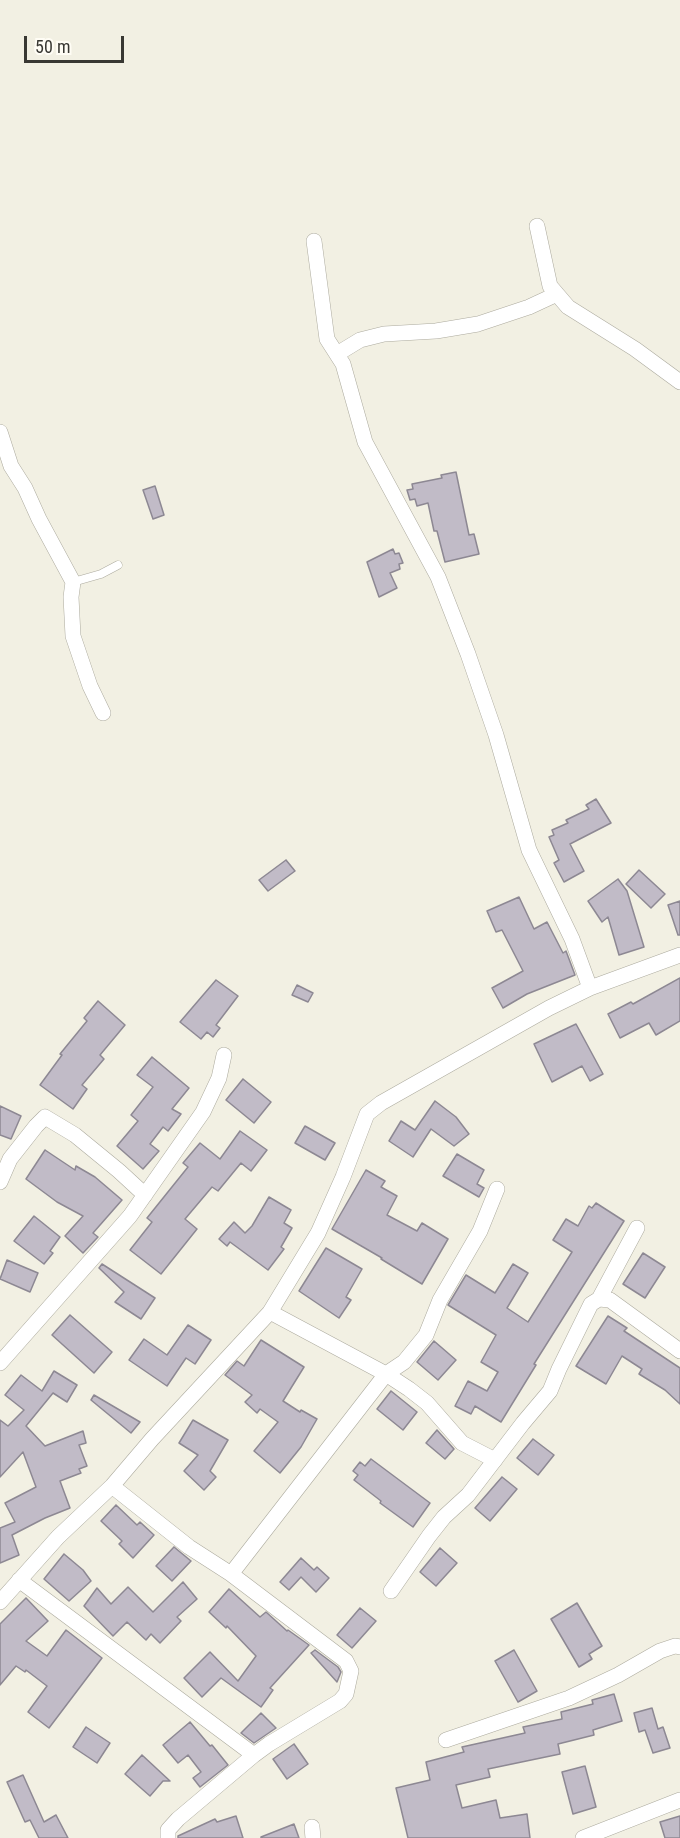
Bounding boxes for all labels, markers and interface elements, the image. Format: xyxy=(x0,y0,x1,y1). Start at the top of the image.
scale bar xyxy=(27,24,128,62)
text: 50 m xyxy=(35,36,70,57)

